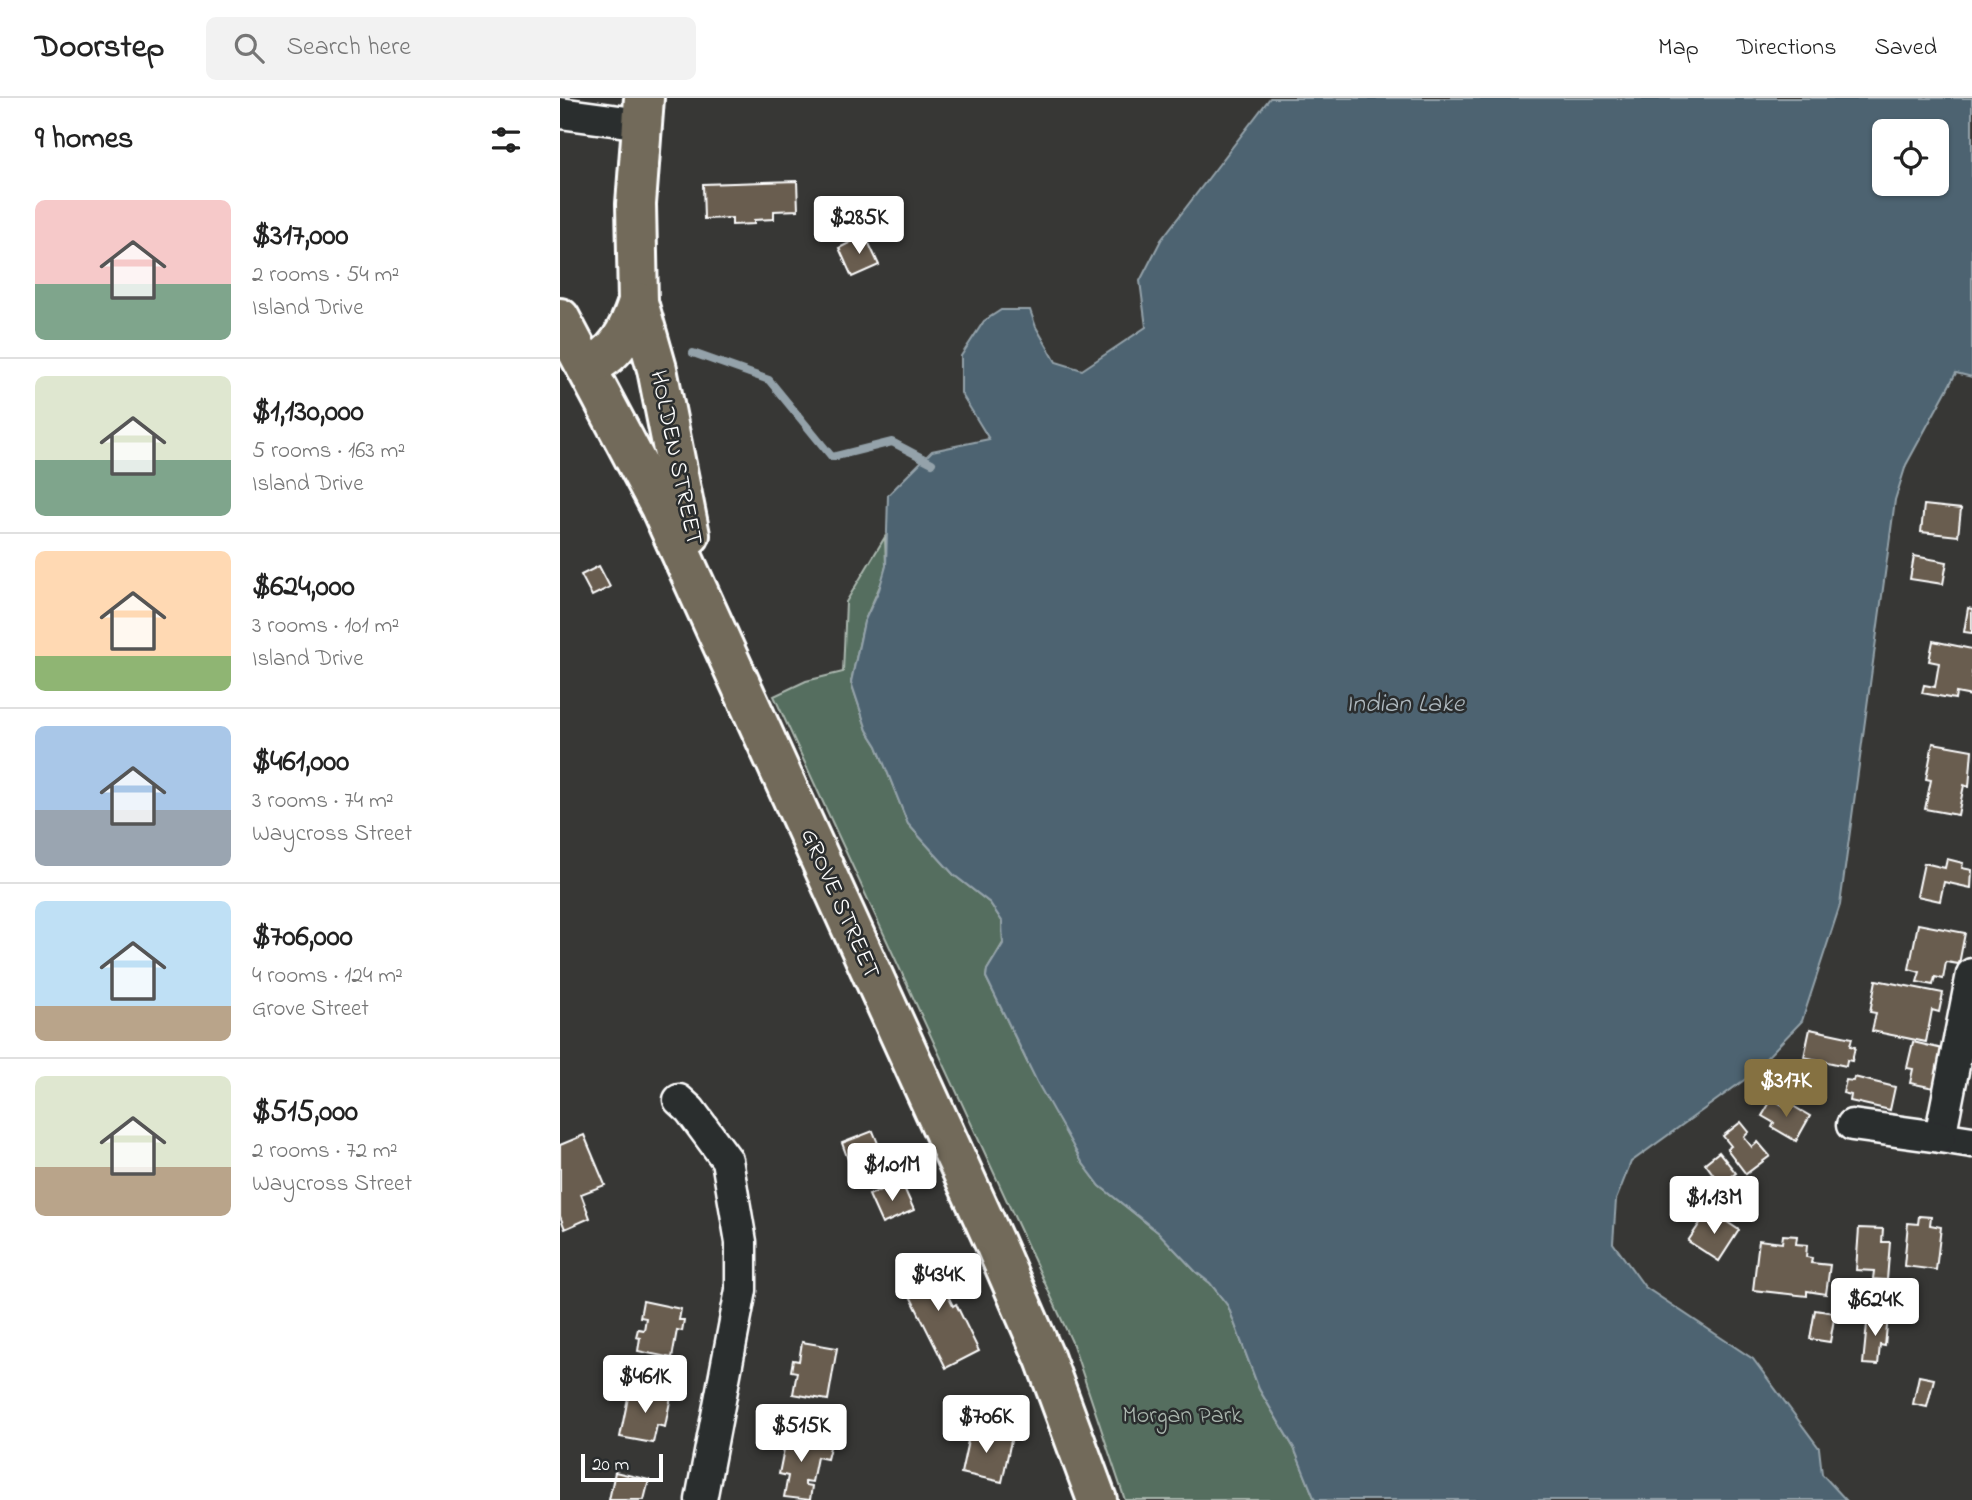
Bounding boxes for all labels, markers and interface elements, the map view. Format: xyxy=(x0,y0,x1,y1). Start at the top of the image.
search box xyxy=(206,17,696,80)
text: Doorstep xyxy=(35,24,164,72)
icon: search xyxy=(230,29,268,67)
text: Search here xyxy=(286,29,411,67)
text: Map xyxy=(1658,31,1699,66)
text: Directions xyxy=(1737,31,1836,66)
text: Saved xyxy=(1874,31,1937,66)
text: 9 homes xyxy=(35,118,133,162)
map controls xyxy=(1872,119,1949,196)
button: locate xyxy=(1872,119,1949,196)
icon: filters xyxy=(487,121,525,159)
pin: $285K xyxy=(810,197,908,256)
text: $285K xyxy=(830,202,888,235)
text: $317,000 xyxy=(252,215,348,259)
icon: home xyxy=(91,228,175,312)
text: 2 rooms · 54 m² xyxy=(252,259,399,292)
text: Island Drive xyxy=(252,292,363,325)
street label: HOLDEN STREET xyxy=(639,367,711,549)
text: $1,130,000 xyxy=(252,391,364,435)
icon: home xyxy=(91,404,175,488)
text: 5 rooms · 163 m² xyxy=(252,435,405,468)
text: Island Drive xyxy=(252,468,363,501)
text: $624,000 xyxy=(252,566,355,610)
icon: home xyxy=(91,579,175,663)
text: 3 rooms · 101 m² xyxy=(252,610,399,643)
text: Island Drive xyxy=(252,643,363,676)
water label: Indian Lake xyxy=(1346,686,1465,724)
text: $461,000 xyxy=(252,741,349,785)
icon: home xyxy=(91,754,175,838)
text: 3 rooms · 74 m² xyxy=(252,785,394,818)
text: Waycross Street xyxy=(252,818,412,851)
street label: GROVE STREET xyxy=(790,823,888,985)
text: $706,000 xyxy=(252,916,353,960)
icon: home xyxy=(91,929,175,1013)
text: 4 rooms · 124 m² xyxy=(252,960,403,993)
text: Grove Street xyxy=(252,993,369,1026)
pin: $317K xyxy=(1737,1060,1835,1119)
text: $317K xyxy=(1760,1065,1812,1098)
text: $515,000 xyxy=(252,1091,358,1135)
icon: home xyxy=(91,1104,175,1188)
text: 2 rooms · 72 m² xyxy=(252,1135,398,1168)
pin: $1.01M xyxy=(835,1144,949,1203)
text: $1.01M xyxy=(863,1149,921,1182)
text: Waycross Street xyxy=(252,1168,412,1201)
pin: $1.13M xyxy=(1657,1176,1771,1236)
text: $1.13M xyxy=(1686,1182,1742,1215)
pin: $434K xyxy=(889,1254,987,1313)
text: $434K xyxy=(911,1259,965,1292)
pin: $624K xyxy=(1826,1278,1924,1338)
text: $624K xyxy=(1847,1284,1903,1317)
pin: $461K xyxy=(596,1356,694,1415)
text: $461K xyxy=(619,1361,671,1394)
pin: $706K xyxy=(937,1396,1035,1455)
park label: Morgan Park xyxy=(1122,1399,1242,1434)
text: $706K xyxy=(959,1401,1013,1434)
pin: $515K xyxy=(752,1404,850,1464)
text: $515K xyxy=(772,1410,830,1443)
scale bar xyxy=(581,1451,663,1483)
text: 20 m xyxy=(592,1452,629,1479)

